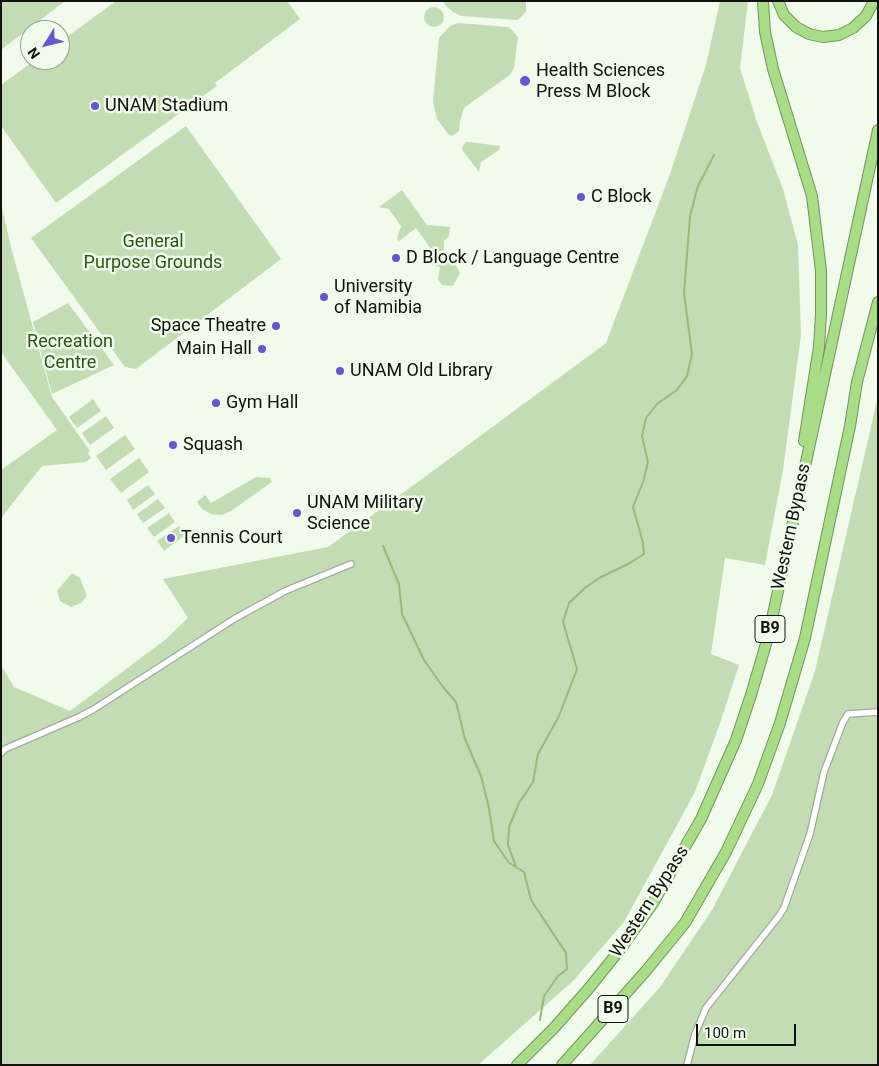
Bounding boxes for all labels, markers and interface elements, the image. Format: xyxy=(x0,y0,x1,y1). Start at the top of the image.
north arrow xyxy=(20,20,70,70)
text: N xyxy=(24,45,43,62)
place label: Health Sciences Press M Block xyxy=(536,60,665,102)
marker: Health Sciences Press M Block xyxy=(518,74,532,88)
place label: UNAM Stadium xyxy=(105,95,228,117)
marker: UNAM Stadium xyxy=(89,100,101,112)
place label: C Block xyxy=(591,186,652,208)
marker: C Block xyxy=(575,191,587,203)
park label: General Purpose Grounds xyxy=(84,231,222,274)
place label: D Block / Language Centre xyxy=(406,247,619,269)
marker: D Block / Language Centre xyxy=(390,252,402,264)
place label: University of Namibia xyxy=(334,276,422,318)
marker: University of Namibia xyxy=(318,291,330,303)
place label: Space Theatre xyxy=(151,315,266,337)
marker: Space Theatre xyxy=(270,320,282,332)
park label: Recreation Centre xyxy=(27,331,113,374)
place label: Main Hall xyxy=(176,338,252,360)
marker: Main Hall xyxy=(256,343,268,355)
place label: UNAM Old Library xyxy=(350,360,492,382)
marker: UNAM Old Library xyxy=(334,365,346,377)
place label: Gym Hall xyxy=(226,392,298,414)
marker: Gym Hall xyxy=(210,397,222,409)
place label: Squash xyxy=(183,434,243,456)
marker: Squash xyxy=(167,439,179,451)
street label: Western Bypass xyxy=(768,462,816,592)
place label: UNAM Military Science xyxy=(307,492,423,534)
marker: UNAM Military Science xyxy=(291,507,303,519)
place label: Tennis Court xyxy=(181,527,283,549)
marker: Tennis Court xyxy=(165,532,177,544)
road number: B9 xyxy=(755,616,785,642)
street label: Western Bypass xyxy=(606,842,694,962)
road number: B9 xyxy=(598,996,628,1022)
scale bar xyxy=(699,1014,799,1046)
text: 100 m xyxy=(704,1024,746,1042)

